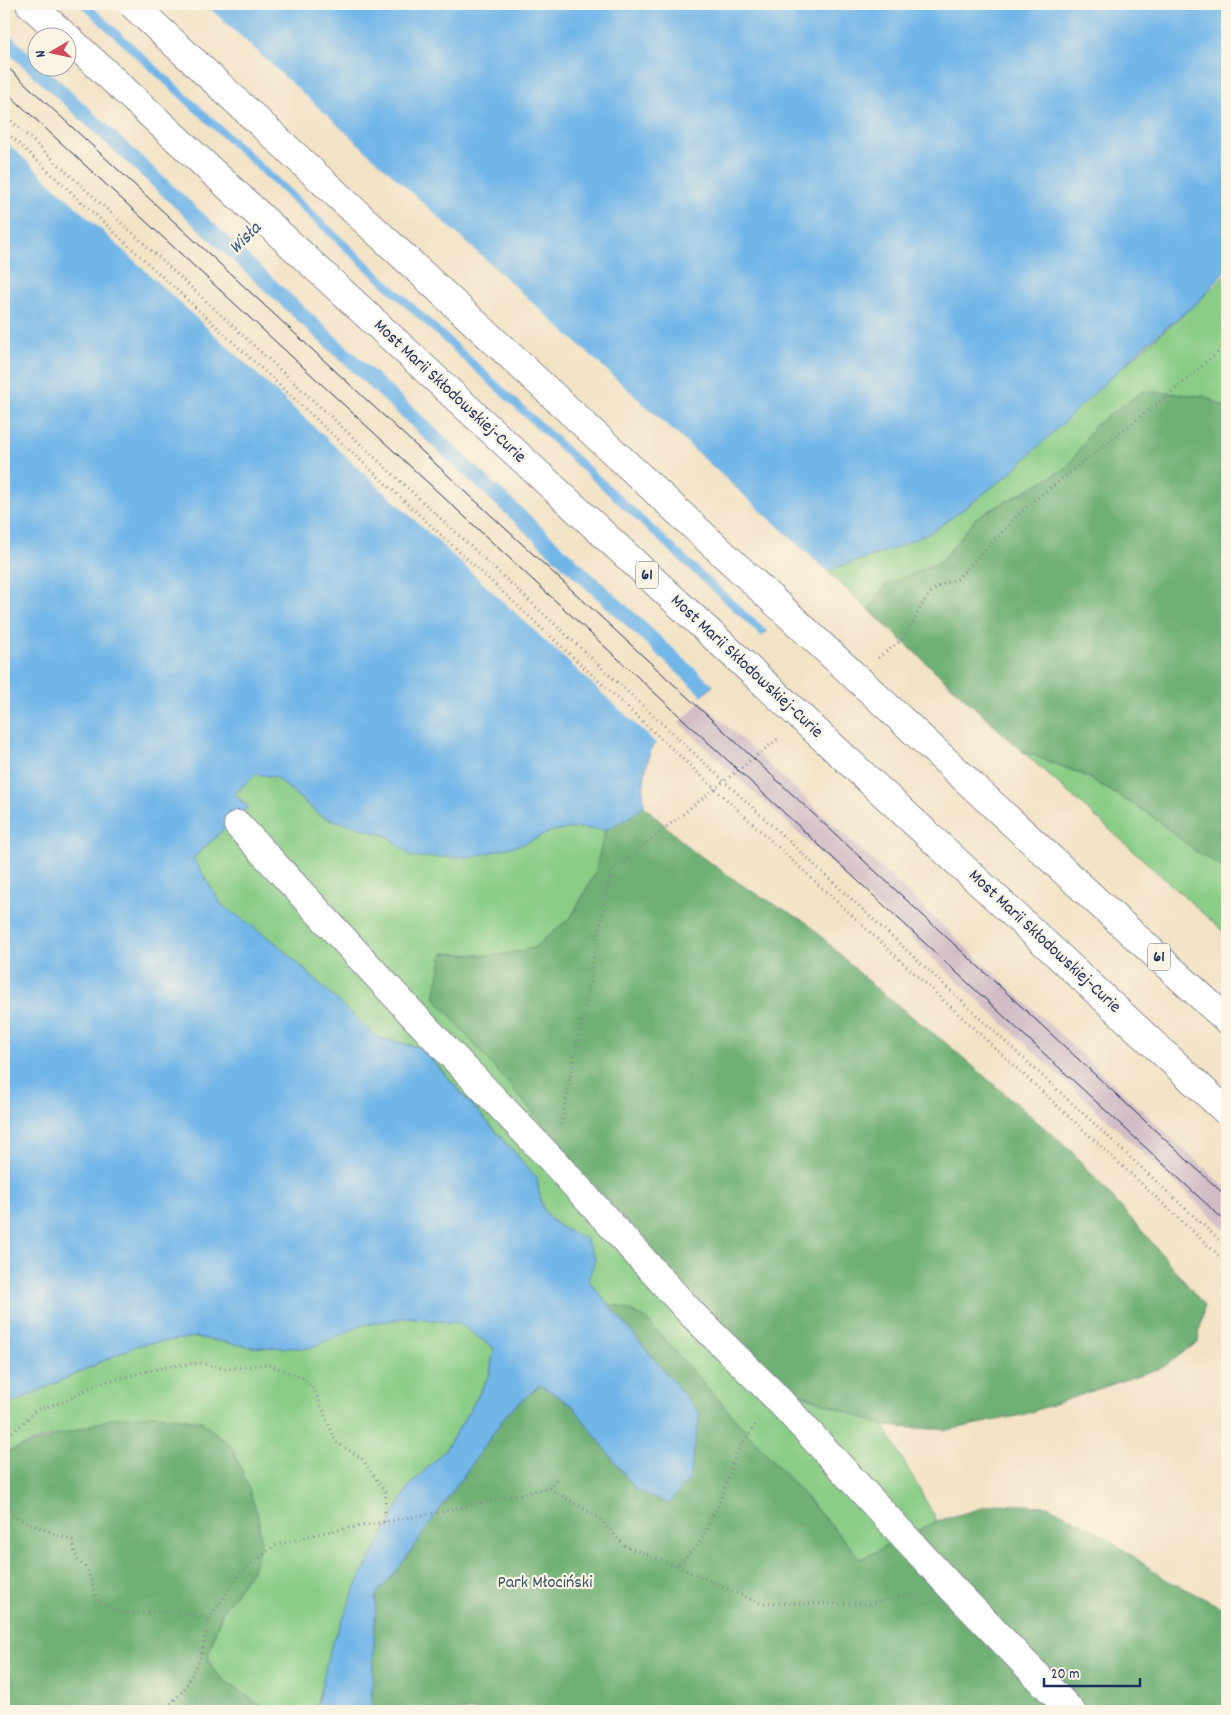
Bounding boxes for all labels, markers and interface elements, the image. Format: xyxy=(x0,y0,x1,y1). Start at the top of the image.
north arrow xyxy=(28,28,78,78)
text: N xyxy=(31,49,52,59)
water label: Wisła xyxy=(224,216,269,261)
street label: Most Marii Skłodowskiej-Curie xyxy=(367,314,531,470)
road number: 61 xyxy=(636,562,658,588)
street label: Most Marii Skłodowskiej-Curie xyxy=(664,589,828,745)
street label: Most Marii Skłodowskiej-Curie xyxy=(962,864,1126,1020)
road number: 61 xyxy=(1148,944,1170,970)
park label: Park Młociński xyxy=(497,1571,593,1596)
scale bar xyxy=(1044,1655,1140,1687)
text: 20 m xyxy=(1051,1664,1079,1686)

